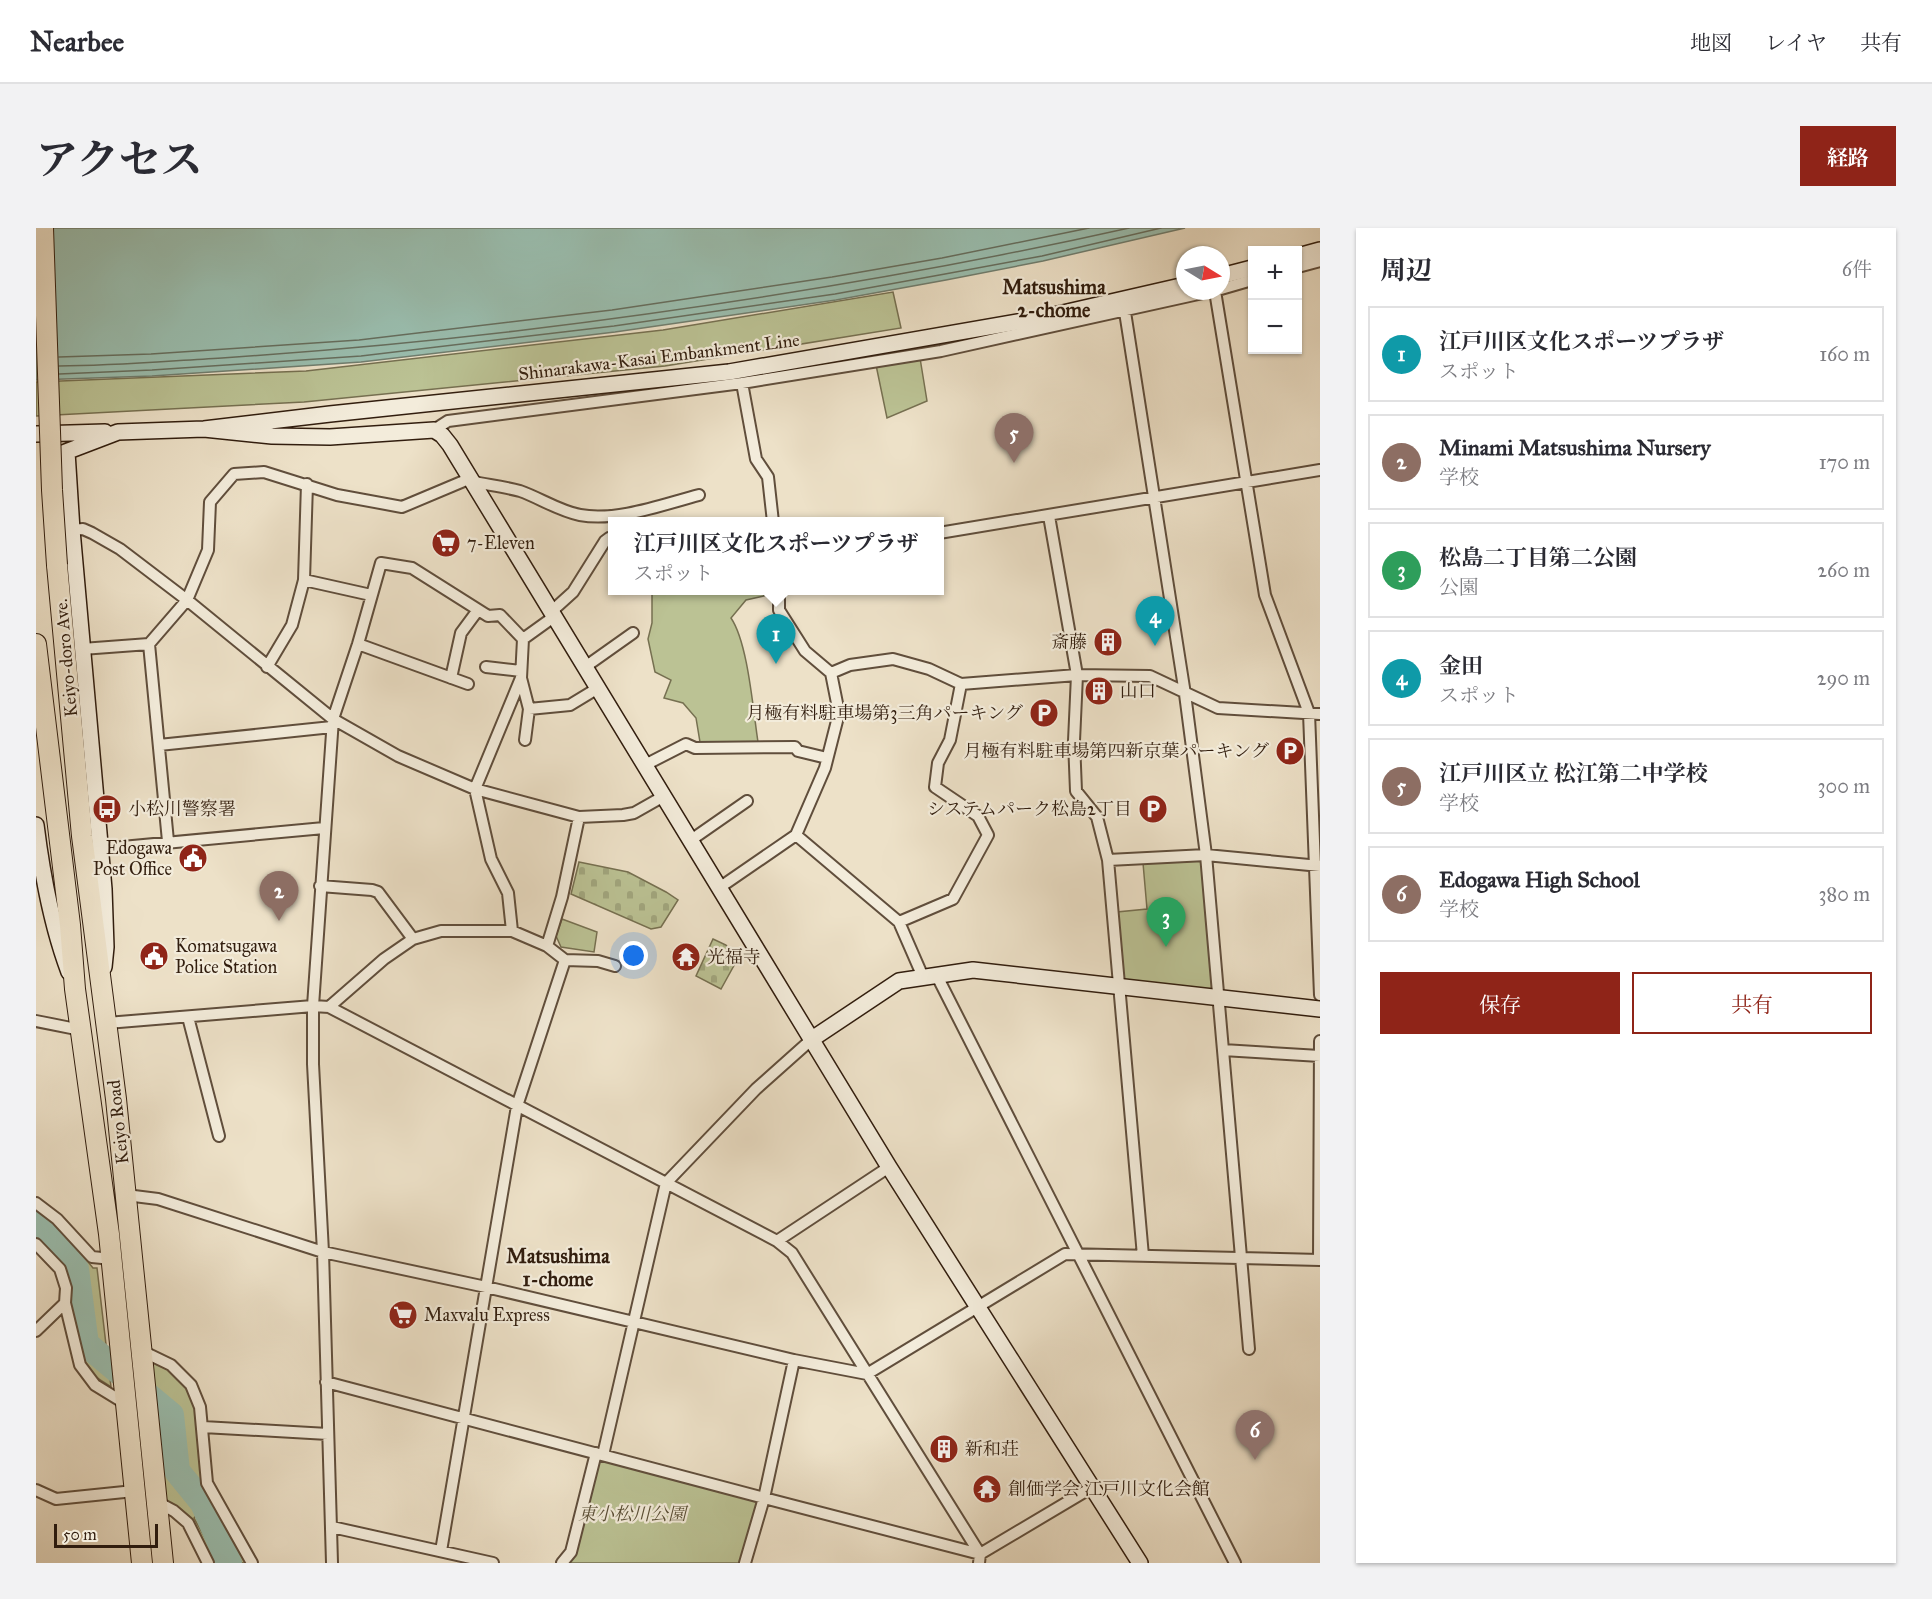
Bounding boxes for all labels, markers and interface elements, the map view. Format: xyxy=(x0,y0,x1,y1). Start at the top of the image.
text: Nearbee xyxy=(30,24,124,59)
text: 地図 xyxy=(1690,30,1732,56)
text: レイヤ xyxy=(1765,30,1827,56)
text: 共有 xyxy=(1860,30,1902,56)
button: 経路 xyxy=(1800,126,1896,186)
text: アクセス xyxy=(36,134,203,186)
north arrow xyxy=(1176,246,1230,300)
map controls xyxy=(1248,246,1302,354)
button: + xyxy=(1248,246,1302,300)
text: 周辺 xyxy=(1380,254,1432,286)
text: 6件 xyxy=(1842,257,1872,281)
district label: Matsushima 2-chome xyxy=(1002,275,1106,322)
button: − xyxy=(1248,300,1302,354)
text: 江戸川区文化スポーツプラザ xyxy=(1439,328,1724,355)
street label: Shinarakawa-Kasai Embankment Line xyxy=(517,329,801,385)
text: 1 xyxy=(1398,342,1405,366)
text: 160 m xyxy=(1819,342,1870,366)
text: スポット xyxy=(1439,359,1519,383)
pin: 5 xyxy=(994,414,1034,463)
text: Minami Matsushima Nursery xyxy=(1439,434,1711,461)
text: 2 xyxy=(1397,450,1406,474)
text: 170 m xyxy=(1819,450,1870,474)
text: 学校 xyxy=(1439,465,1479,489)
popup xyxy=(608,517,944,595)
supermarket icon: 7-Eleven xyxy=(430,527,462,559)
text: 江戸川区文化スポーツプラザ xyxy=(633,530,919,557)
place label: 7-Eleven xyxy=(467,532,535,554)
text: 松島二丁目第二公園 xyxy=(1439,544,1637,571)
text: 3 xyxy=(1398,558,1406,582)
text: 260 m xyxy=(1817,558,1870,582)
text: スポット xyxy=(633,561,713,585)
text: 公園 xyxy=(1439,575,1479,599)
pin: 4 xyxy=(1136,596,1174,646)
street label: Keiyo-doro Ave. xyxy=(50,598,82,718)
pin: 1 xyxy=(756,614,796,664)
building icon: 斎藤 xyxy=(1092,626,1124,658)
place label: 斎藤 xyxy=(1051,631,1087,653)
text: 金田 xyxy=(1439,652,1483,679)
text: 4 xyxy=(1396,666,1407,690)
text: 290 m xyxy=(1817,666,1870,690)
building icon: 山口 xyxy=(1083,675,1115,707)
place label: 山口 xyxy=(1120,680,1156,702)
text: スポット xyxy=(1439,683,1519,707)
parking icon: 月極有料駐車場第3三角パーキング xyxy=(1028,697,1060,729)
place label: 月極有料駐車場第3三角パーキング xyxy=(746,702,1023,724)
parking icon: 月極有料駐車場第四新京葉パーキング xyxy=(1274,735,1306,767)
place label: 月極有料駐車場第四新京葉パーキング xyxy=(964,740,1269,762)
text: 江戸川区立 松江第二中学校 xyxy=(1439,760,1708,787)
text: 5 xyxy=(1397,774,1406,798)
text: 300 m xyxy=(1818,774,1870,798)
text: 学校 xyxy=(1439,791,1479,815)
bus stop icon: 小松川警察署 xyxy=(91,793,123,825)
parking icon: システムパーク松島2丁目 xyxy=(1137,793,1169,825)
place label: 小松川警察署 xyxy=(128,798,236,820)
place label: システムパーク松島2丁目 xyxy=(927,798,1132,820)
place label: Edogawa Post Office xyxy=(93,837,172,880)
public building icon: Edogawa Post Office xyxy=(177,842,209,874)
text: Edogawa High School xyxy=(1439,866,1640,893)
pin: 2 xyxy=(260,872,298,921)
text: 6 xyxy=(1396,882,1407,906)
text: 380 m xyxy=(1819,882,1870,906)
text: 学校 xyxy=(1439,897,1479,921)
pin: 3 xyxy=(1146,898,1186,947)
place label: Komatsugawa Police Station xyxy=(175,935,278,978)
public building icon: Komatsugawa Police Station xyxy=(138,940,170,972)
your location xyxy=(619,941,648,970)
temple icon: 光福寺 xyxy=(670,941,702,973)
place label: 光福寺 xyxy=(707,946,761,968)
button: 保存 xyxy=(1380,972,1620,1034)
button: 共有 xyxy=(1632,972,1872,1034)
street label: Keiyo Road xyxy=(103,1079,133,1165)
district label: Matsushima 1-chome xyxy=(506,1244,610,1291)
supermarket icon: Maxvalu Express xyxy=(387,1299,419,1331)
place label: Maxvalu Express xyxy=(424,1304,550,1326)
pin: 6 xyxy=(1236,1410,1274,1460)
building icon: 新和荘 xyxy=(928,1433,960,1465)
place label: 新和荘 xyxy=(965,1438,1019,1460)
temple icon: 創価学会 江戸川文化会館 xyxy=(971,1473,1003,1505)
place label: 創価学会 江戸川文化会館 xyxy=(1008,1478,1210,1500)
park label: 東小松川公園 xyxy=(578,1503,689,1525)
scale bar xyxy=(54,1521,158,1548)
text: 50 m xyxy=(63,1525,97,1544)

